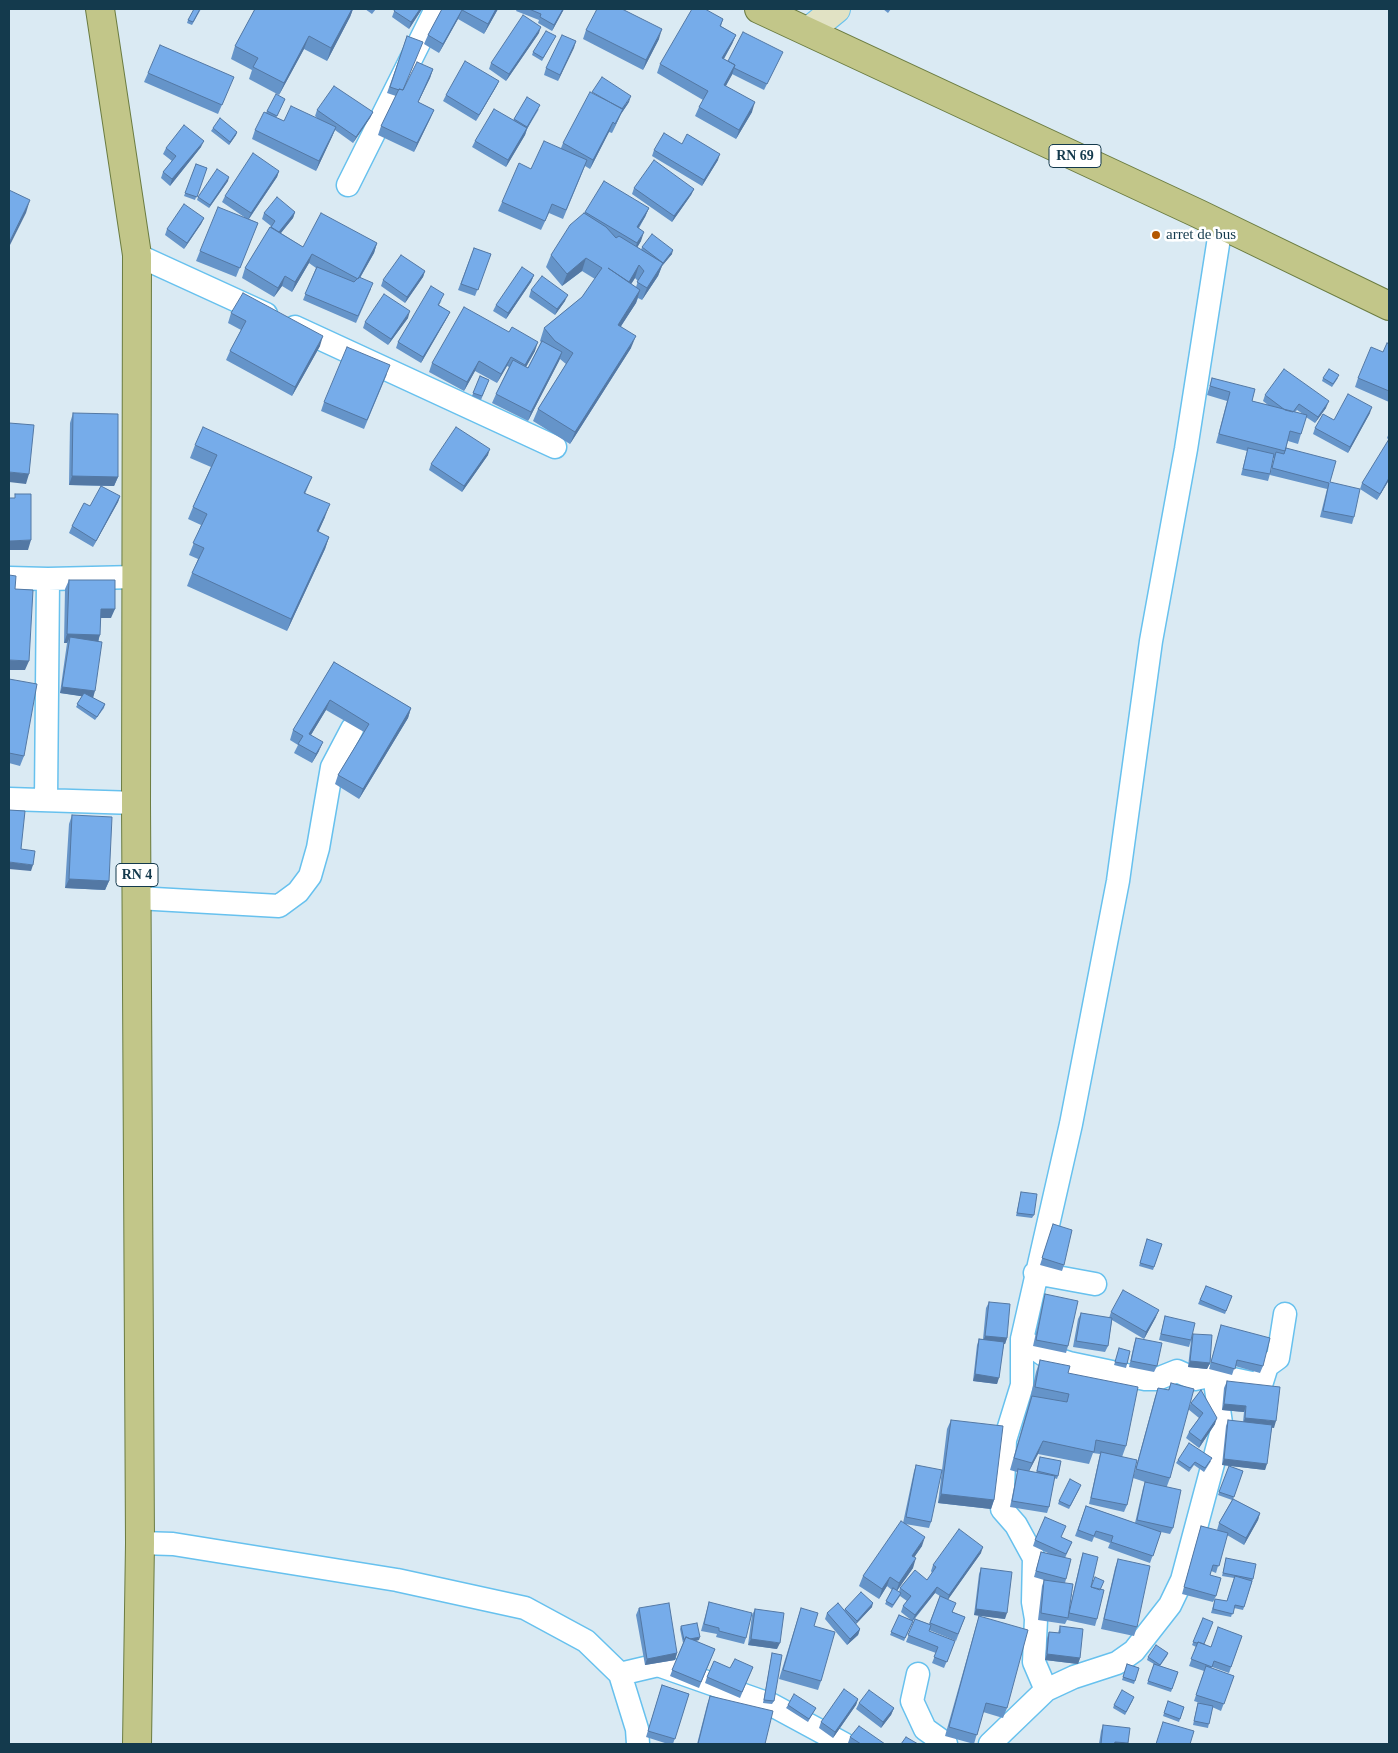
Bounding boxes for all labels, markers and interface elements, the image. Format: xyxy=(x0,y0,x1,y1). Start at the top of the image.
road number: RN 69 xyxy=(1049,144,1101,168)
place label: arret de bus xyxy=(1166,226,1252,244)
marker: arret de bus xyxy=(1150,229,1162,241)
road number: RN 4 xyxy=(116,864,158,886)

